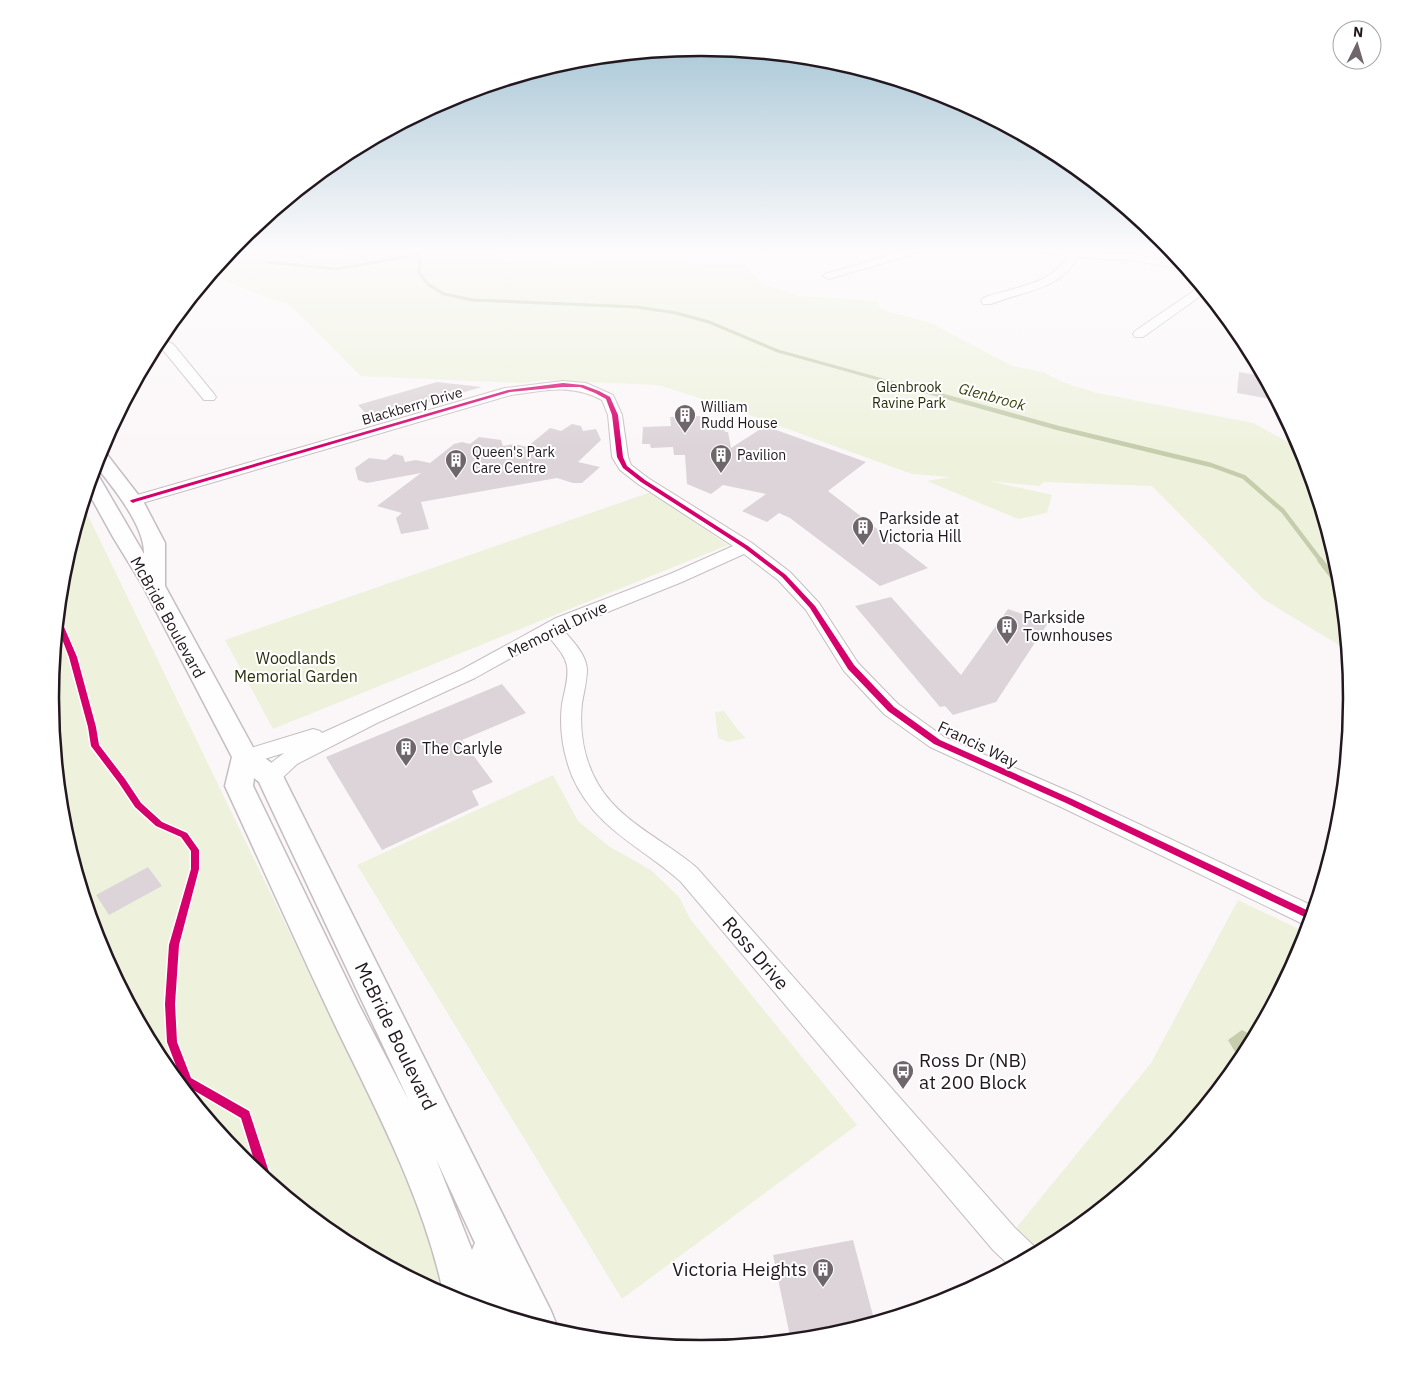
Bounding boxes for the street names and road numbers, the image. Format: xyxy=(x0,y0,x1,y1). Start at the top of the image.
street label: Blackberry Drive xyxy=(360,383,465,429)
street label: McBride Boulevard xyxy=(126,553,210,681)
street label: Memorial Drive xyxy=(504,596,610,662)
street label: Francis Way xyxy=(935,716,1021,772)
street label: Ross Drive xyxy=(718,911,794,995)
street label: McBride Boulevard xyxy=(350,958,442,1114)

